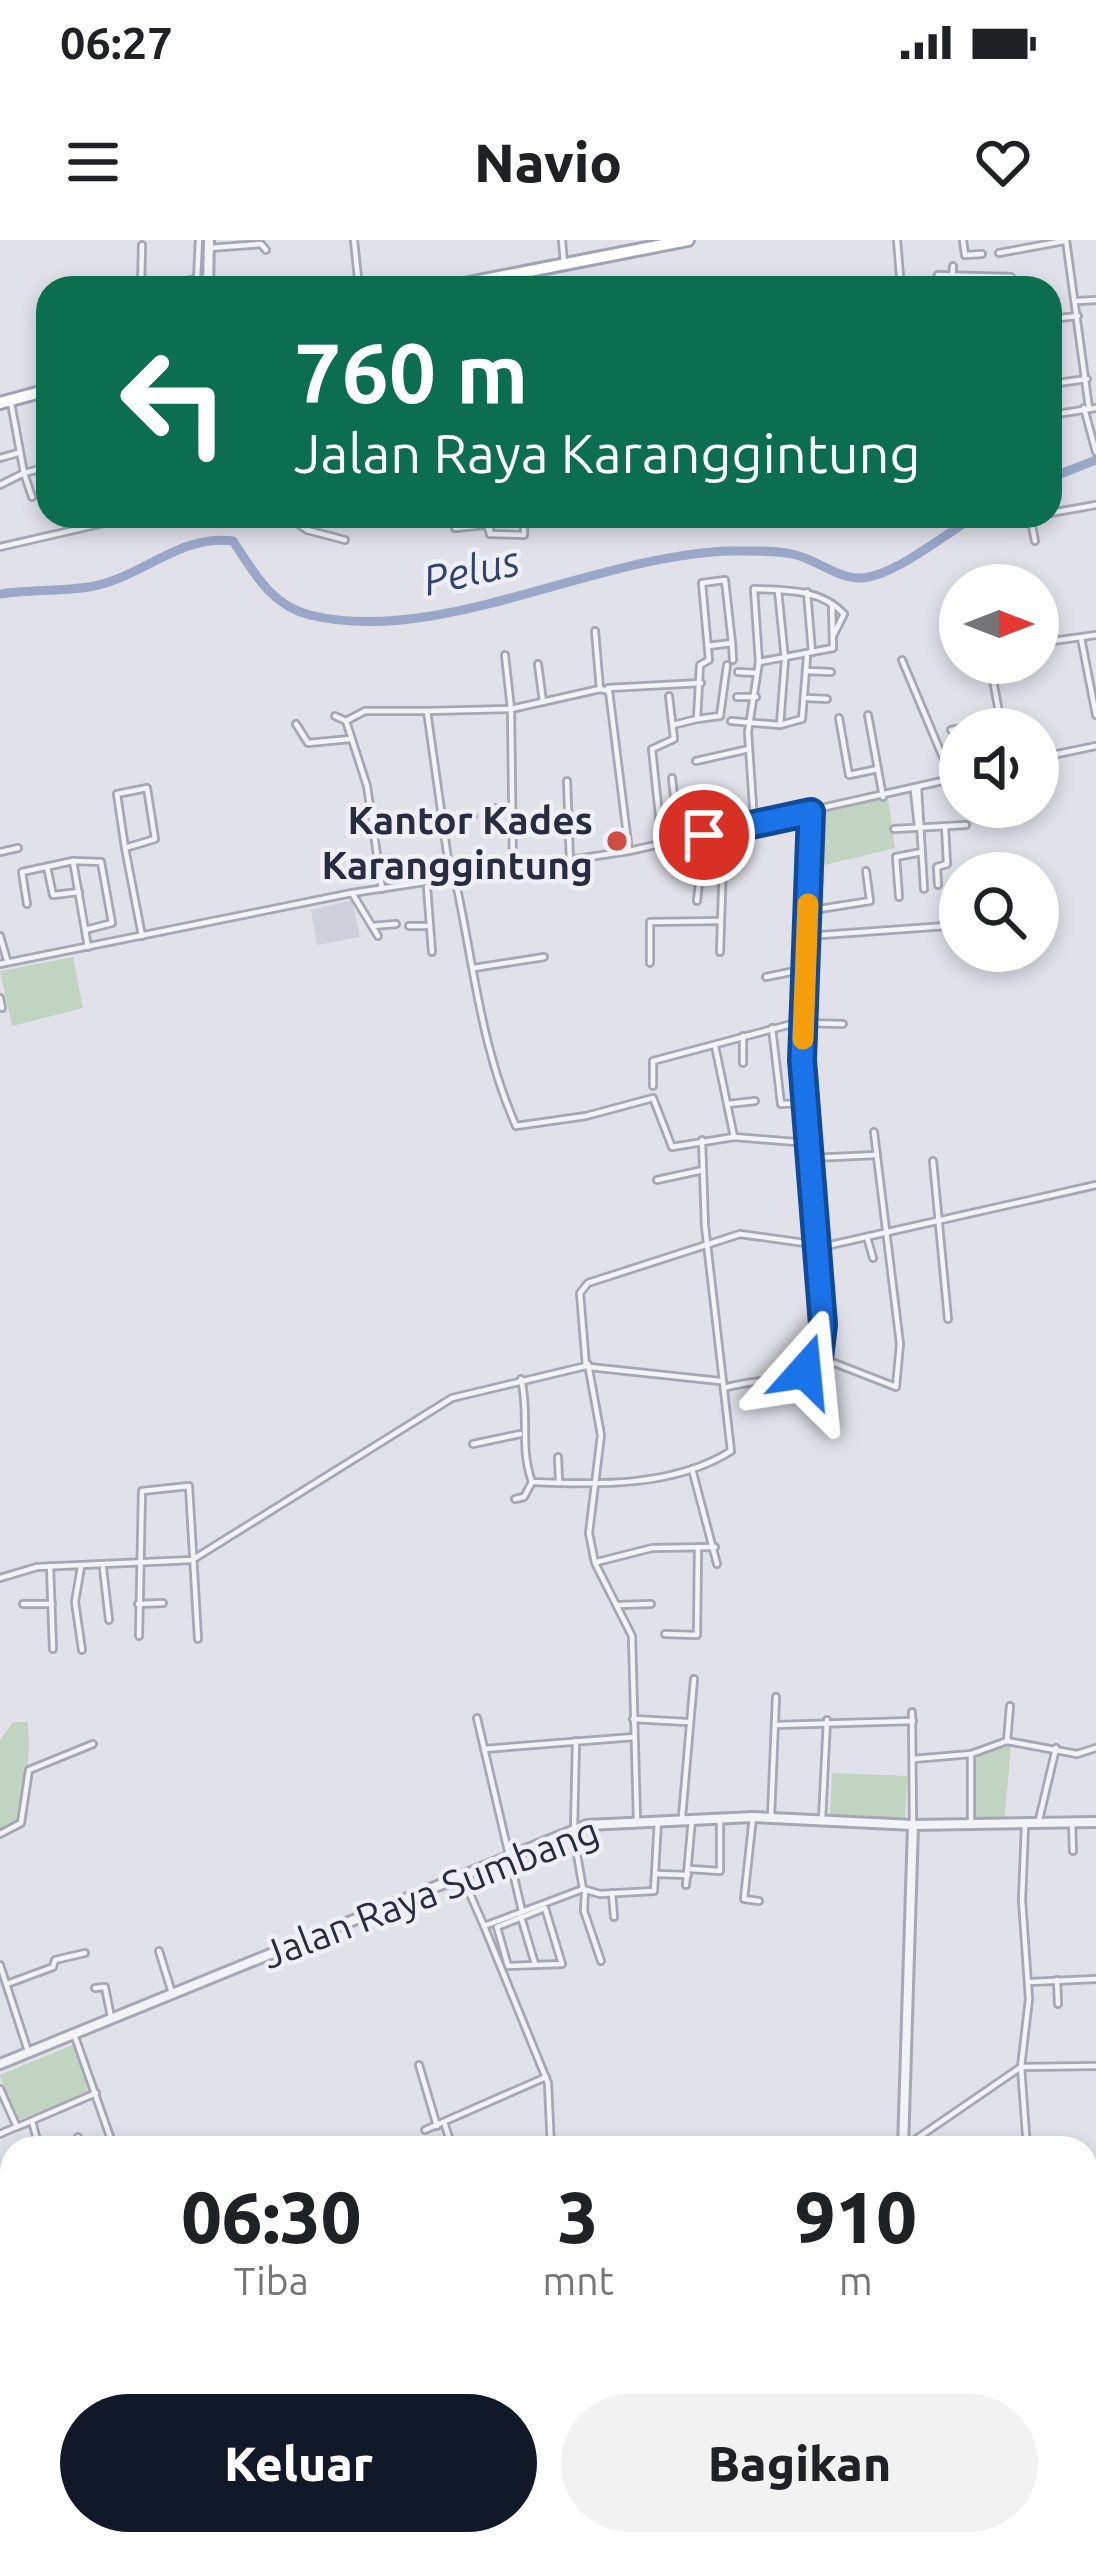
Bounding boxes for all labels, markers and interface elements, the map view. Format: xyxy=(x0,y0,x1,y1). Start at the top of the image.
text: 06:27 xyxy=(60,17,173,68)
icon: menu xyxy=(60,129,126,195)
icon: heart xyxy=(970,129,1036,195)
text: Navio xyxy=(474,132,622,192)
icon: left xyxy=(96,324,252,480)
text: 760 m xyxy=(294,325,528,419)
text: Jalan Raya Karanggintung xyxy=(294,423,920,483)
water label: Pelus xyxy=(418,536,524,604)
north arrow xyxy=(939,564,1059,684)
map controls xyxy=(939,564,1059,972)
button: sound xyxy=(939,708,1059,828)
pin xyxy=(653,784,755,886)
place label: Kantor Kades Karanggintung xyxy=(321,798,593,886)
icon: arrive xyxy=(671,802,737,868)
marker: Kantor Kades Karanggintung xyxy=(604,828,630,854)
button: search xyxy=(939,852,1059,972)
position arrow xyxy=(742,1308,868,1434)
street label: Jalan Raya Sumbang xyxy=(256,1808,604,1976)
text: 06:30 xyxy=(181,2176,361,2257)
text: 3 xyxy=(558,2176,598,2257)
text: 910 xyxy=(795,2176,917,2257)
text: Tiba xyxy=(234,2259,309,2302)
text: mnt xyxy=(543,2259,614,2302)
text: m xyxy=(839,2259,873,2302)
button: Keluar xyxy=(60,2394,537,2532)
button: Bagikan xyxy=(561,2394,1038,2532)

